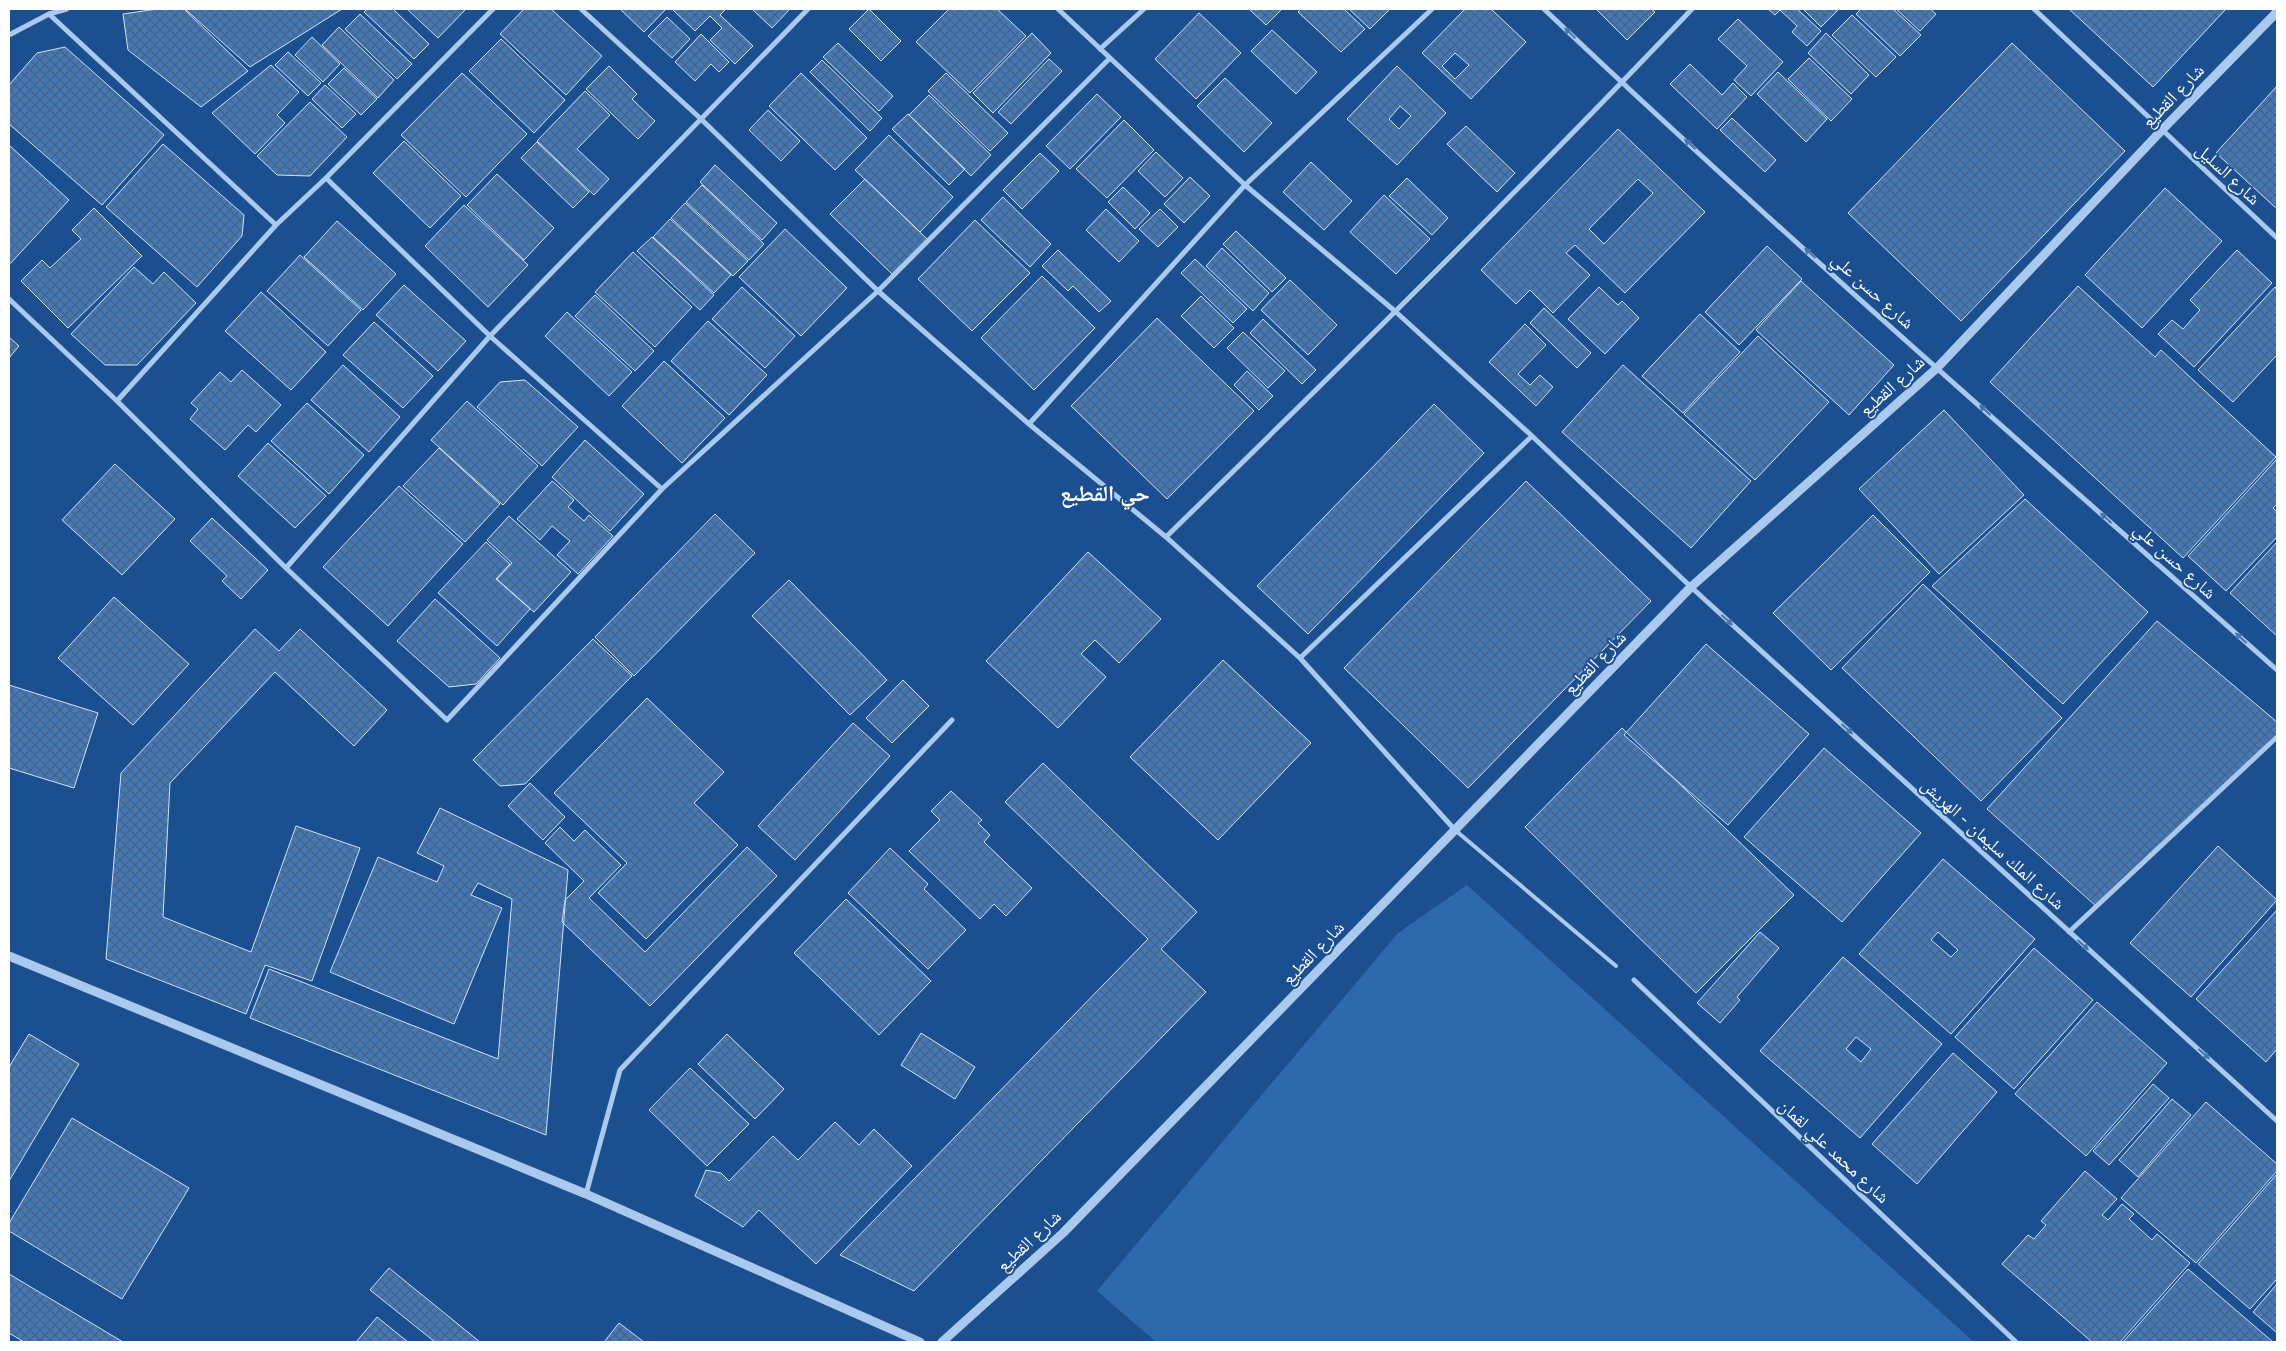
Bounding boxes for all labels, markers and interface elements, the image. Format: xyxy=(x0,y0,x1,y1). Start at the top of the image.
one-way arrow xyxy=(1565,28,1577,40)
street label: شارع القطيع xyxy=(2136,59,2210,133)
one-way arrow xyxy=(1684,138,1696,150)
street label: شارع السليل xyxy=(2191,138,2266,209)
one-way arrow xyxy=(1805,247,1817,259)
street label: شارع حسن علي xyxy=(1825,247,1919,336)
street label: شارع القطيع xyxy=(1854,350,1930,422)
one-way arrow xyxy=(1979,404,1991,416)
district label: حي القطيع xyxy=(1060,479,1150,510)
one-way arrow xyxy=(2101,512,2113,524)
street label: شارع حسن علي xyxy=(2127,517,2221,606)
one-way arrow xyxy=(1721,614,1733,626)
street label: شارع القطيع xyxy=(1558,626,1632,700)
one-way arrow xyxy=(2234,632,2247,643)
one-way arrow xyxy=(1841,724,1853,735)
street label: شارع الملك سليمان - الهريش xyxy=(1917,773,2070,914)
street label: شارع القطيع xyxy=(1276,916,1350,990)
one-way arrow xyxy=(2077,939,2089,951)
one-way arrow xyxy=(2197,1048,2209,1060)
street label: شارع محمد علي لقمان xyxy=(1772,1093,1895,1211)
street label: شارع القطيع xyxy=(991,1205,1067,1277)

